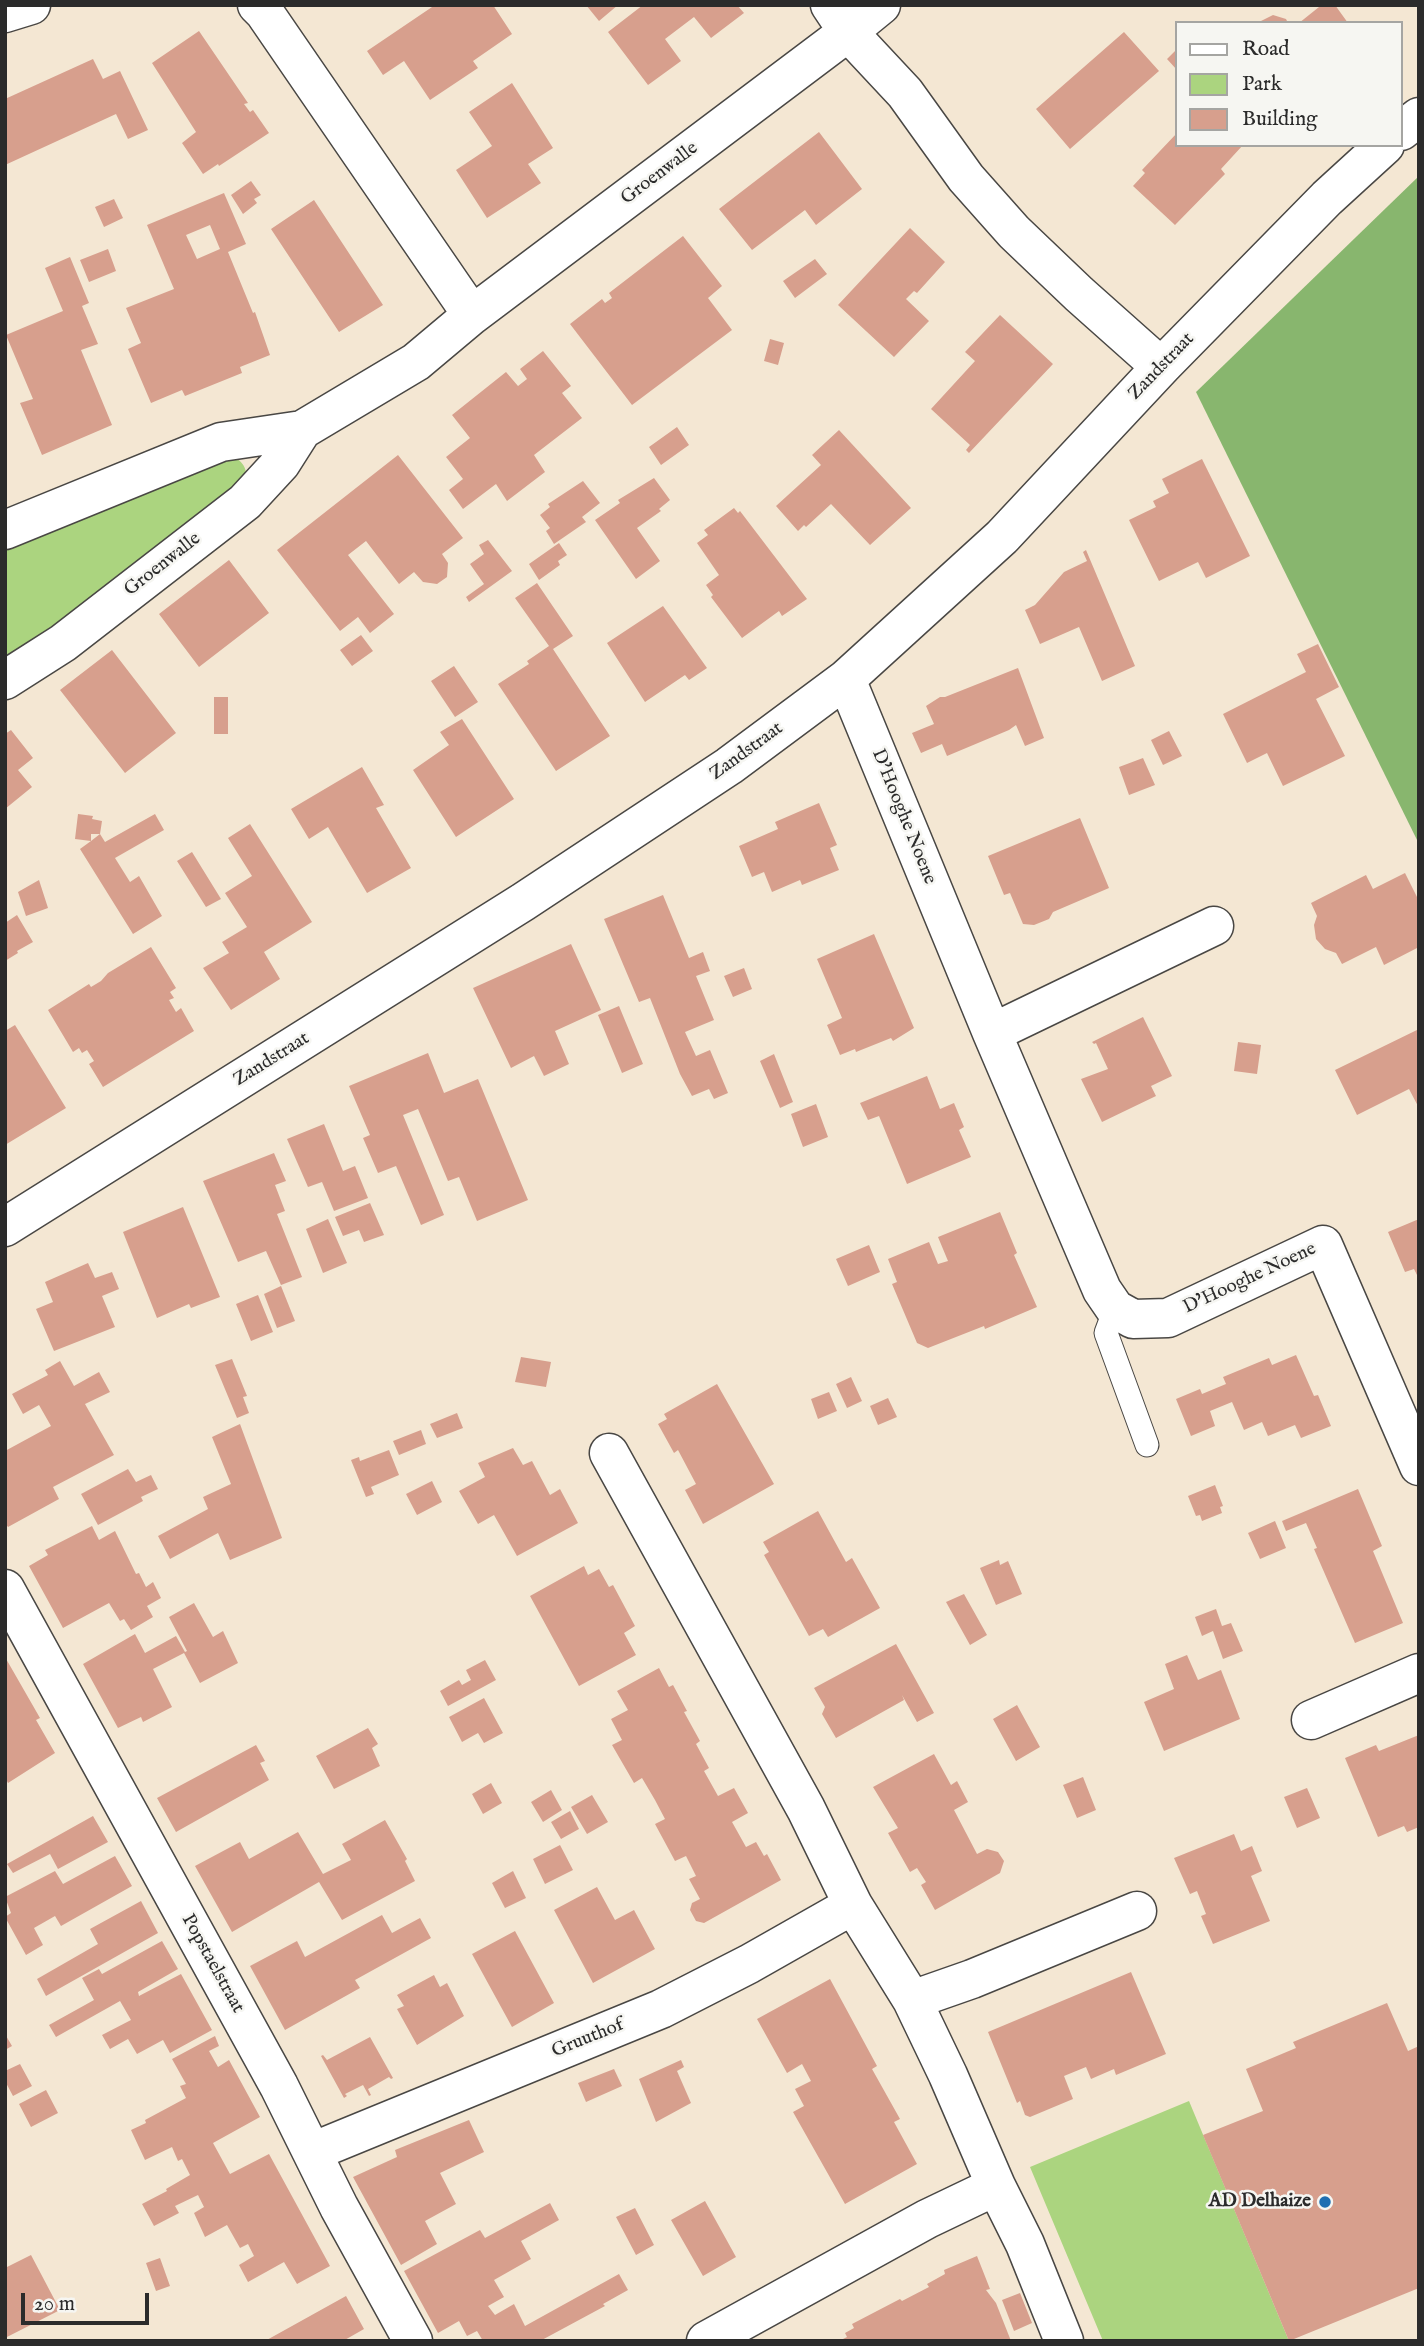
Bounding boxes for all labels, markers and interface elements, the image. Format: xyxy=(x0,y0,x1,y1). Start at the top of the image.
legend xyxy=(1176,21,1403,147)
text: Road xyxy=(1242,36,1289,63)
text: Park xyxy=(1242,71,1282,98)
text: Building xyxy=(1242,106,1317,133)
street label: Groenwalle xyxy=(617,138,703,210)
street label: Zandstraat xyxy=(1124,329,1200,405)
street label: Groenwalle xyxy=(120,528,206,602)
street label: Zandstraat xyxy=(706,718,788,786)
street label: D'Hooghe Noene xyxy=(865,746,941,888)
street label: Zandstraat xyxy=(230,1028,314,1092)
street label: D'Hooghe Noene xyxy=(1180,1238,1320,1320)
street label: Popstaelstraat xyxy=(175,1911,249,2017)
street label: Gruuthof xyxy=(549,2014,627,2064)
place label: AD Delhaize xyxy=(1209,2191,1311,2213)
marker: AD Delhaize xyxy=(1317,2194,1333,2210)
scale bar xyxy=(24,2280,152,2324)
text: 20 m xyxy=(34,2291,75,2318)

